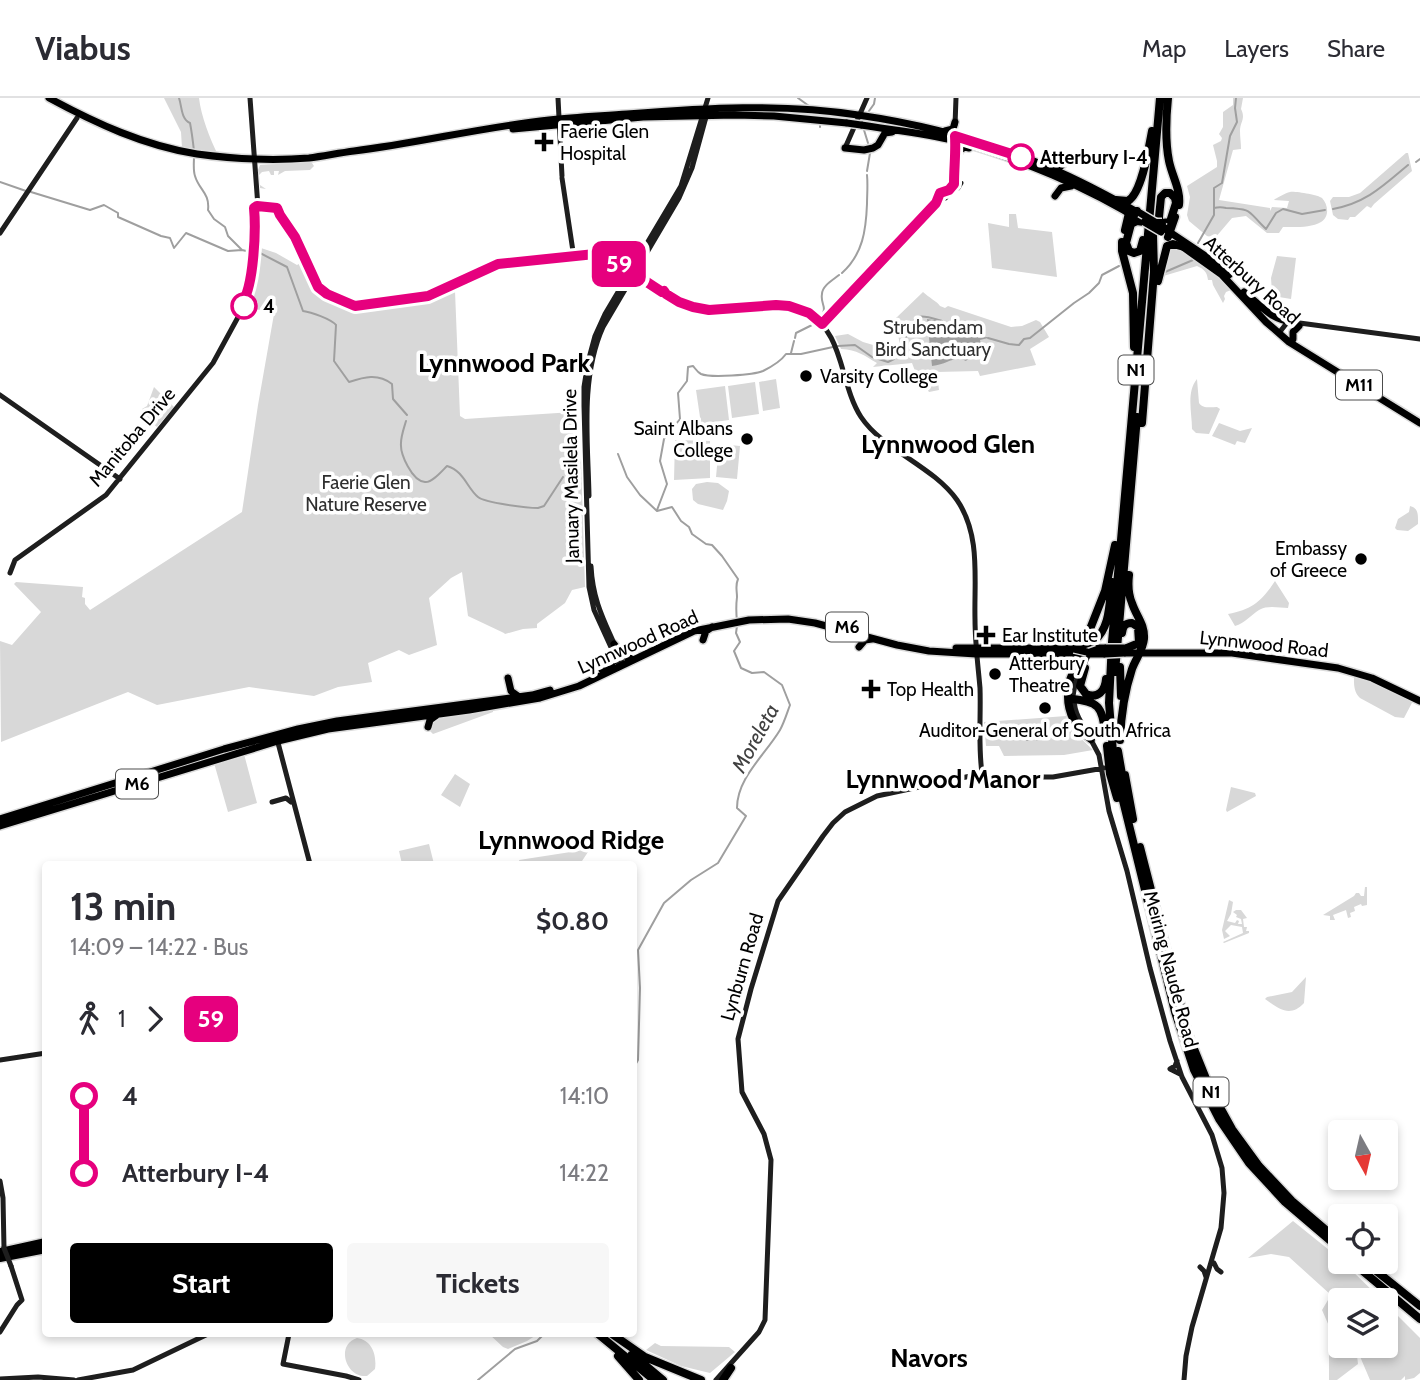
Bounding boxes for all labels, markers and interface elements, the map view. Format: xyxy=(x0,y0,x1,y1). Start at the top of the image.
text: Viabus xyxy=(35,28,131,68)
text: Map xyxy=(1142,34,1186,63)
text: Layers xyxy=(1224,34,1289,63)
text: Share xyxy=(1327,34,1385,63)
place label: Faerie Glen Hospital xyxy=(560,120,649,165)
marker: Faerie Glen Hospital xyxy=(534,132,554,152)
marker: Atterbury I-4 xyxy=(1008,144,1034,170)
place label: Atterbury I-4 xyxy=(1040,146,1148,169)
street label: Atterbury Road xyxy=(1199,231,1305,329)
line badge: 59 xyxy=(588,241,650,287)
text: 59 xyxy=(606,249,632,278)
marker: 4 xyxy=(231,293,257,319)
place label: 4 xyxy=(263,295,275,318)
park label: Strubendam Bird Sanctuary xyxy=(875,316,992,361)
district label: Lynnwood Park xyxy=(418,347,590,379)
road number: N1 xyxy=(1118,356,1154,384)
place label: Varsity College xyxy=(820,365,938,388)
marker: Varsity College xyxy=(798,368,814,384)
road number: M11 xyxy=(1336,370,1382,400)
street label: Manitoba Drive xyxy=(84,383,180,491)
street label: January Masilela Drive xyxy=(558,388,584,564)
place label: Saint Albans College xyxy=(633,417,733,462)
district label: Lynnwood Glen xyxy=(861,428,1035,460)
marker: Saint Albans College xyxy=(739,431,755,447)
park label: Faerie Glen Nature Reserve xyxy=(305,471,427,516)
place label: Embassy of Greece xyxy=(1270,537,1347,582)
marker: Embassy of Greece xyxy=(1353,551,1369,567)
street label: Lynnwood Road xyxy=(574,605,702,679)
road number: M6 xyxy=(826,612,868,642)
place label: Ear Institute xyxy=(1002,624,1098,647)
marker: Ear Institute xyxy=(976,625,996,645)
street label: Lynnwood Road xyxy=(1198,626,1330,662)
place label: Atterbury Theatre xyxy=(1009,652,1085,697)
marker: Atterbury Theatre xyxy=(987,666,1003,682)
place label: Top Health xyxy=(887,678,974,701)
marker: Top Health xyxy=(861,679,881,699)
water label: Moreleta xyxy=(726,699,784,777)
marker: Auditor-General of South Africa xyxy=(1037,700,1053,716)
place label: Auditor-General of South Africa xyxy=(919,719,1171,742)
district label: Lynnwood Manor xyxy=(846,763,1041,795)
road number: M6 xyxy=(116,770,158,798)
district label: Lynnwood Ridge xyxy=(478,824,664,856)
text: 13 min xyxy=(70,883,176,930)
street label: Meiring Naude Road xyxy=(1139,888,1203,1050)
text: $0.80 xyxy=(536,905,609,937)
street label: Lynburn Road xyxy=(716,911,768,1023)
text: 14:09 – 14:22 · Bus xyxy=(70,933,248,961)
icon: walk xyxy=(70,1000,108,1038)
icon: forward xyxy=(136,1000,174,1038)
text: 59 xyxy=(198,1004,224,1033)
text: 1 xyxy=(118,1005,126,1033)
road number: N1 xyxy=(1194,1077,1228,1107)
text: 4 xyxy=(122,1080,138,1112)
text: 14:10 xyxy=(560,1082,609,1110)
north arrow xyxy=(1328,1120,1398,1190)
map controls xyxy=(1328,1120,1398,1358)
text: Atterbury I-4 xyxy=(122,1157,269,1189)
text: 14:22 xyxy=(559,1159,609,1187)
button: locate xyxy=(1328,1204,1398,1274)
button: Start xyxy=(70,1243,333,1323)
button: Tickets xyxy=(347,1243,609,1323)
button: layers xyxy=(1328,1288,1398,1358)
district label: Navors xyxy=(890,1342,968,1374)

